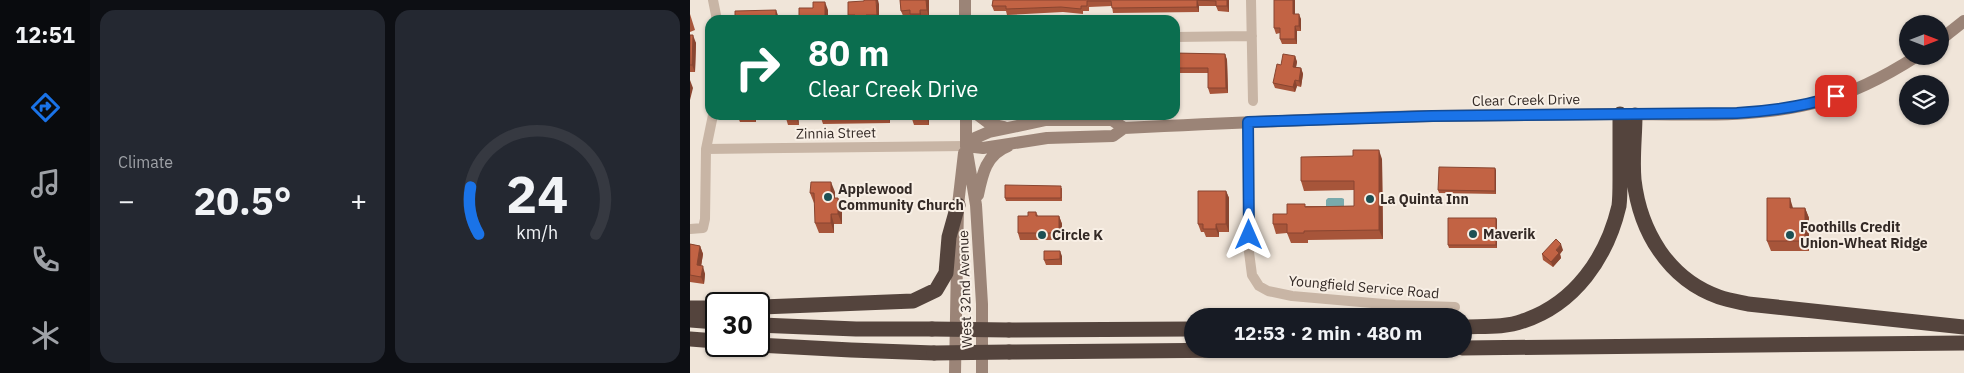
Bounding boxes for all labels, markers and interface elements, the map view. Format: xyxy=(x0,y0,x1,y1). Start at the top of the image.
north arrow xyxy=(1899,15,1949,65)
map controls xyxy=(1899,15,1949,125)
text: 12:51 xyxy=(15,20,75,49)
text: 80 m xyxy=(808,30,890,76)
icon: right xyxy=(725,35,790,100)
text: Clear Creek Drive xyxy=(808,74,978,103)
pin xyxy=(1815,75,1857,117)
button: layers xyxy=(1899,75,1949,125)
icon: arrive xyxy=(1822,82,1850,110)
icon: directions xyxy=(28,90,63,125)
street label: Clear Creek Drive xyxy=(1472,90,1581,110)
street label: Zinnia Street xyxy=(796,123,876,143)
text: Climate xyxy=(118,152,173,172)
text: 24 xyxy=(506,160,569,227)
icon: music xyxy=(28,166,63,201)
text: 20.5° xyxy=(193,176,292,225)
place label: Applewood Community Church xyxy=(838,180,964,214)
text: − xyxy=(118,182,135,219)
text: + xyxy=(350,182,367,219)
place label: La Quinta Inn xyxy=(1380,190,1469,208)
marker: Applewood Community Church xyxy=(822,191,834,203)
marker: La Quinta Inn xyxy=(1364,193,1376,205)
position arrow xyxy=(1222,208,1274,260)
place label: Foothills Credit Union-Wheat Ridge xyxy=(1800,218,1928,252)
text: km/h xyxy=(517,221,559,244)
place label: Maverik xyxy=(1483,225,1536,243)
place label: Circle K xyxy=(1052,226,1103,244)
marker: Maverik xyxy=(1467,228,1479,240)
marker: Circle K xyxy=(1036,229,1048,241)
marker: Foothills Credit Union-Wheat Ridge xyxy=(1784,229,1796,241)
street label: West 32nd Avenue xyxy=(954,230,976,348)
icon: phone xyxy=(28,242,63,277)
street label: Youngfield Service Road xyxy=(1288,271,1440,303)
speed limit sign: 30 xyxy=(705,292,770,357)
icon: climate xyxy=(28,318,63,353)
text: 12:53 · 2 min · 480 m xyxy=(1234,321,1422,345)

